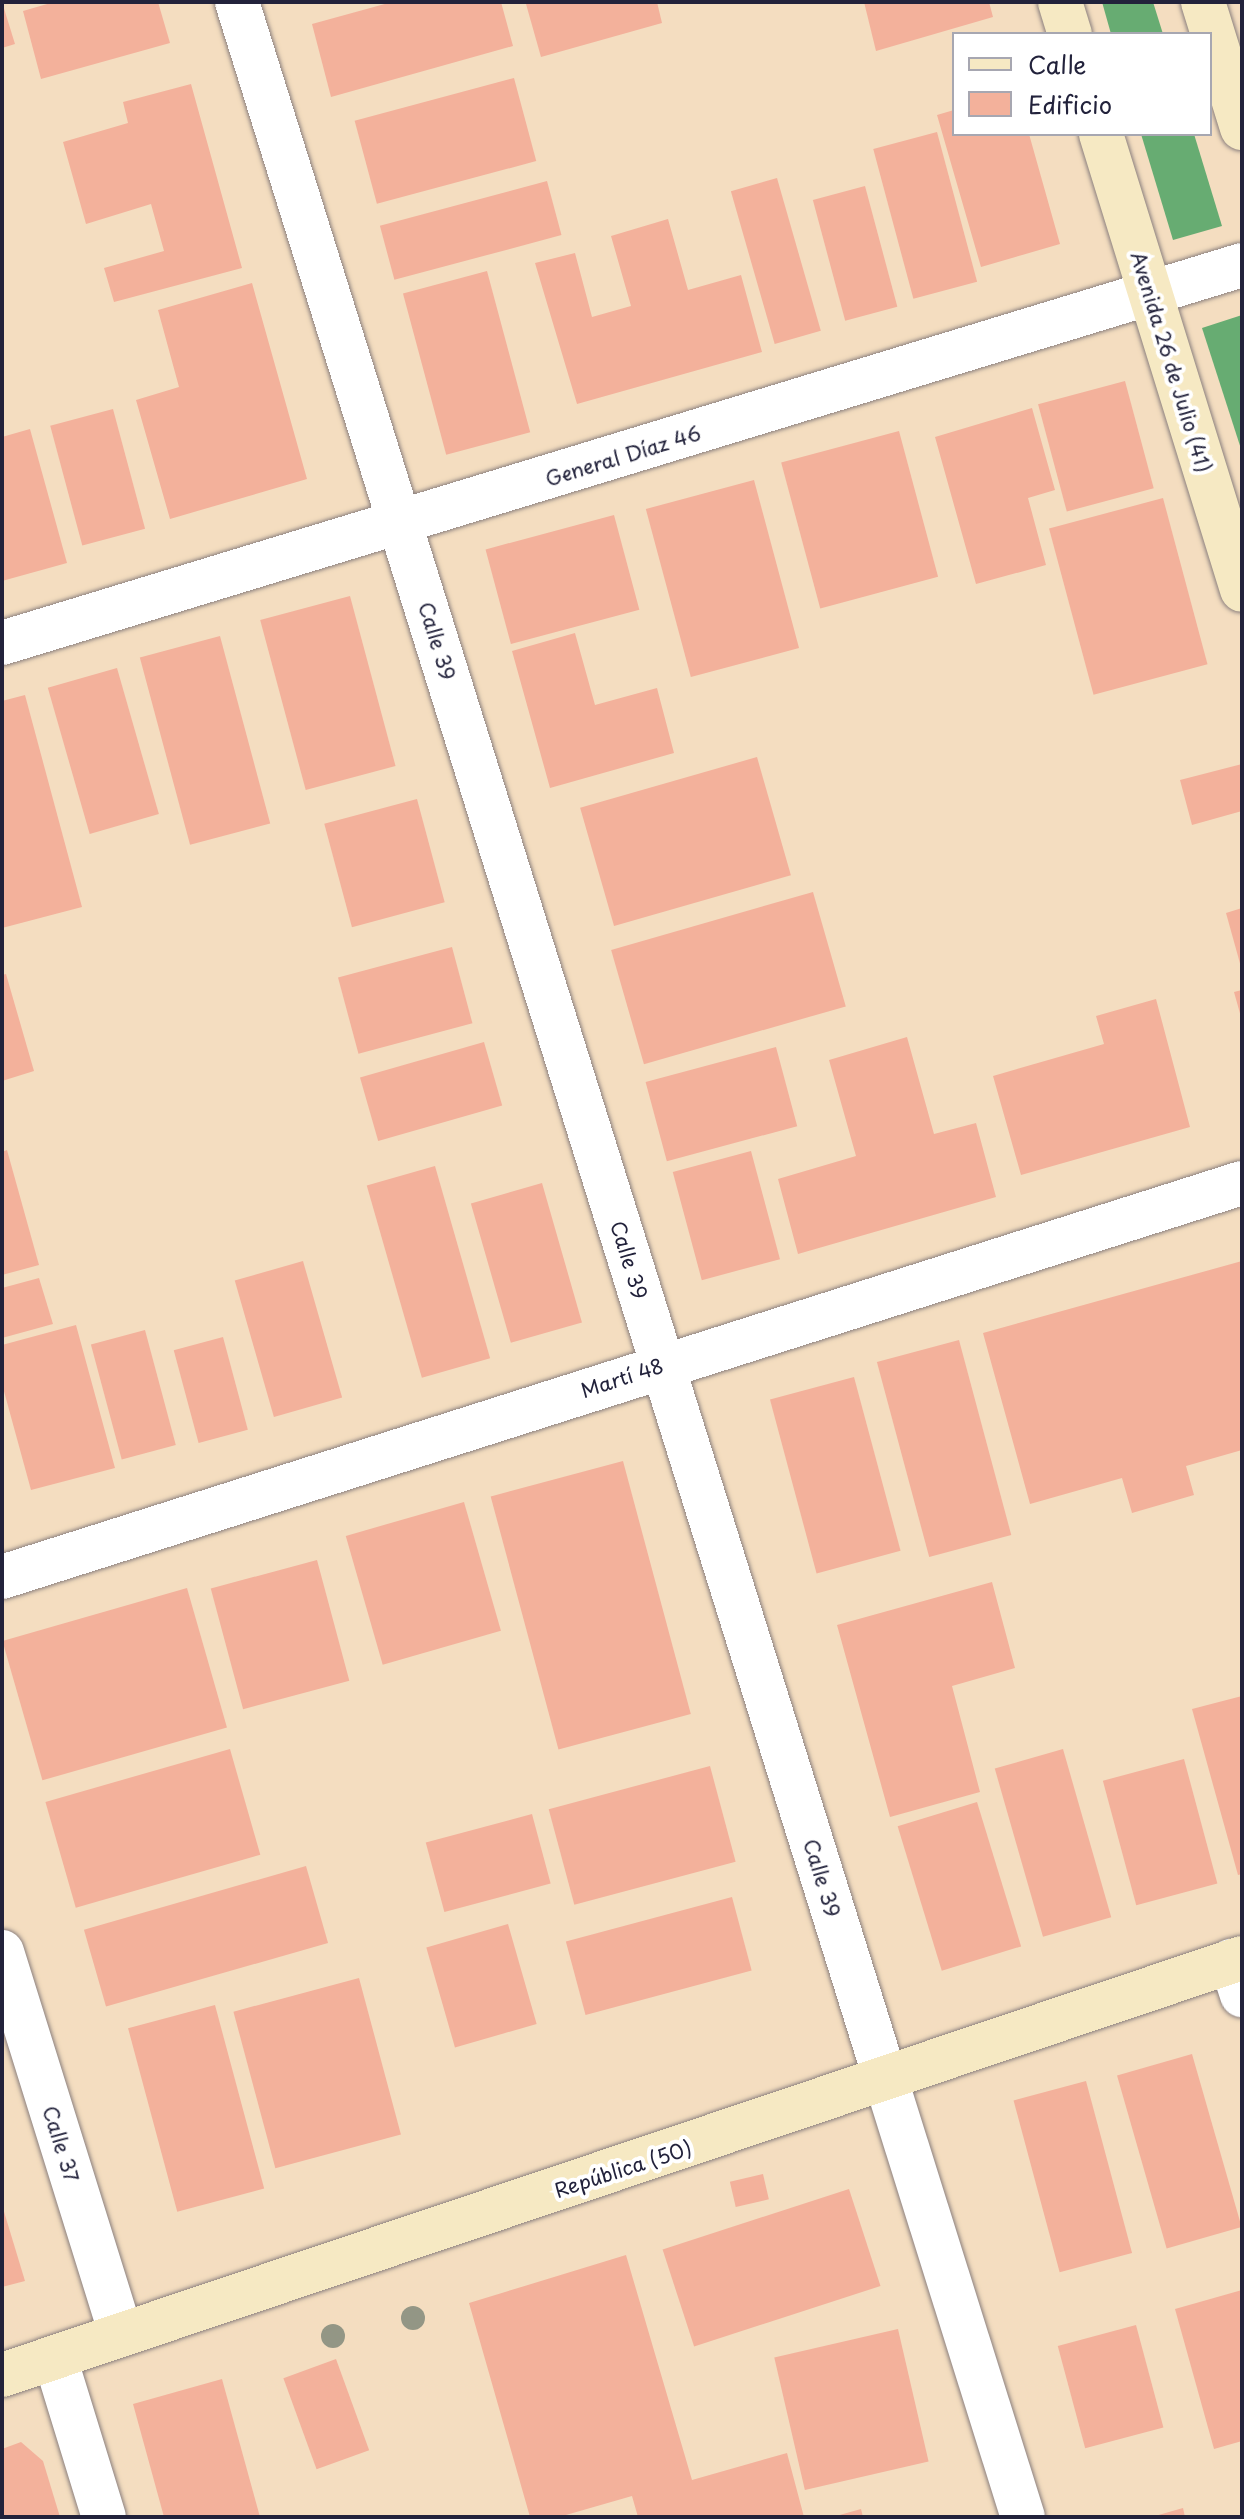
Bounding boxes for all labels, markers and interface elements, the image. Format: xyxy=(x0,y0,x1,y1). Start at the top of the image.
legend xyxy=(952,32,1212,136)
text: Calle xyxy=(1028,46,1086,82)
text: Edificio xyxy=(1028,86,1112,122)
street label: Avenida 26 de Julio (41) xyxy=(1125,246,1217,478)
street label: General Díaz 46 xyxy=(542,421,704,491)
street label: Calle 39 xyxy=(414,599,460,683)
street label: Calle 39 xyxy=(606,1218,652,1302)
street label: Martí 48 xyxy=(577,1353,667,1403)
street label: Calle 39 xyxy=(799,1836,845,1920)
street label: Calle 37 xyxy=(38,2103,84,2185)
street label: República (50) xyxy=(551,2135,695,2203)

